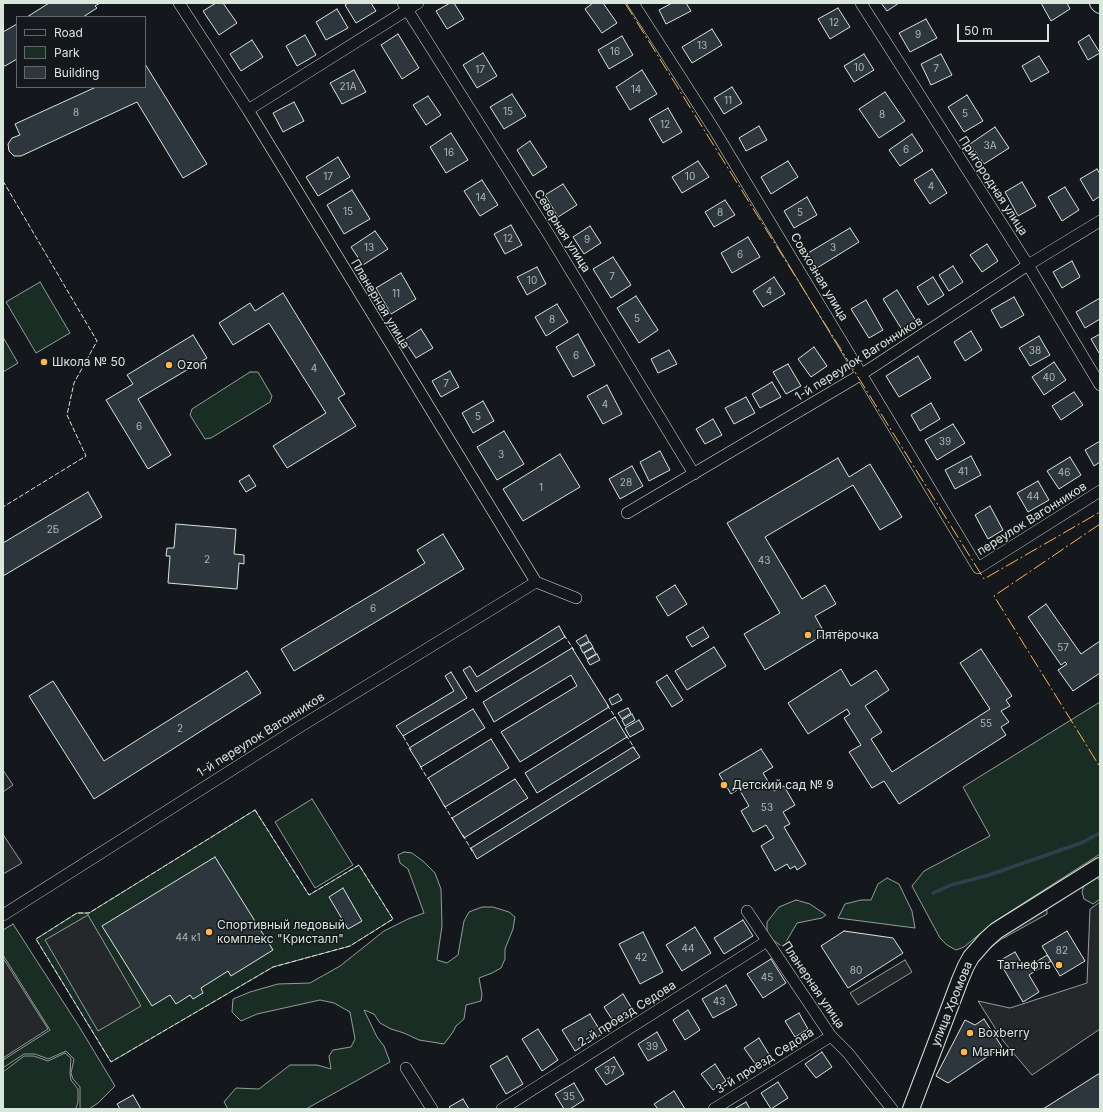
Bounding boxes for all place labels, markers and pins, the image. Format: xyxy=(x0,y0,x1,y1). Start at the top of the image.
place label: Школа № 50 xyxy=(52,355,125,369)
marker: Школа № 50 xyxy=(39,357,49,367)
place label: Ozon xyxy=(177,358,207,372)
marker: Ozon xyxy=(164,360,174,370)
place label: Пятёрочка xyxy=(816,628,879,642)
marker: Пятёрочка xyxy=(803,630,813,640)
place label: Детский сад № 9 xyxy=(732,778,834,792)
marker: Детский сад № 9 xyxy=(719,780,729,790)
place label: Спортивный ледовый комплекс "Кристалл" xyxy=(217,918,345,946)
marker: Спортивный ледовый комплекс "Кристалл" xyxy=(204,927,214,937)
place label: Татнефть xyxy=(997,958,1051,972)
marker: Татнефть xyxy=(1054,960,1064,970)
place label: Boxberry xyxy=(978,1026,1030,1040)
marker: Boxberry xyxy=(965,1028,975,1038)
place label: Магнит xyxy=(972,1045,1015,1059)
marker: Магнит xyxy=(959,1047,969,1057)

